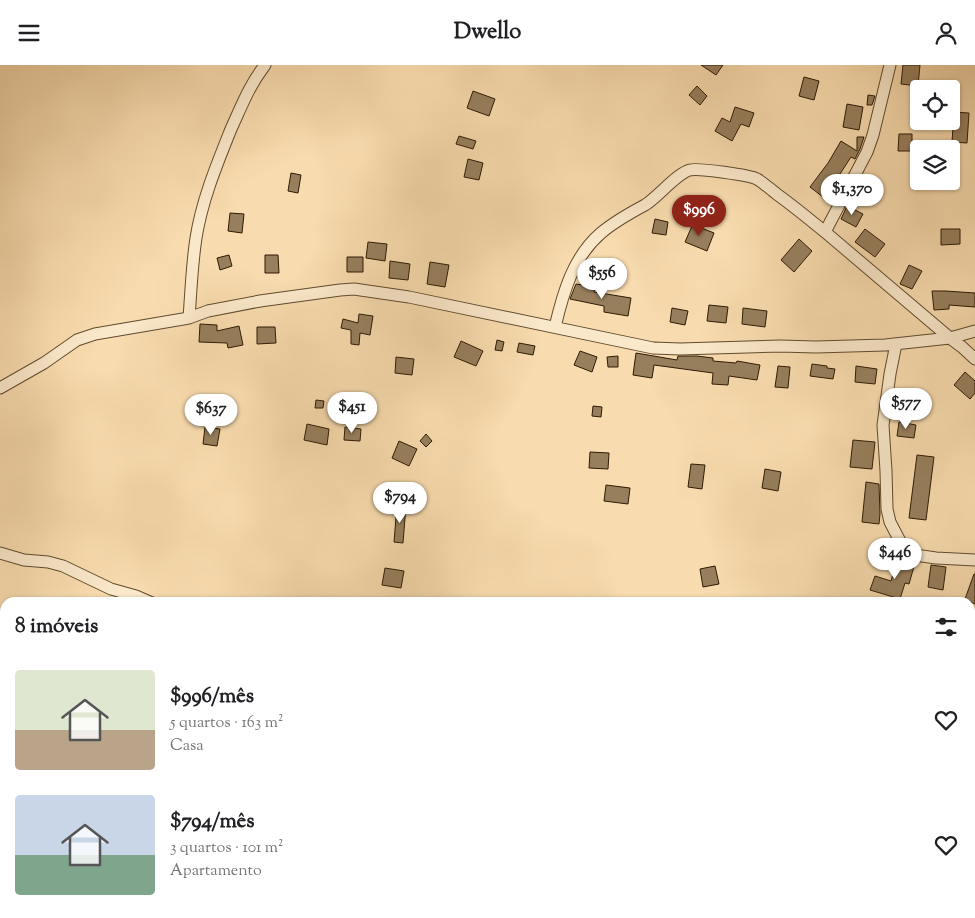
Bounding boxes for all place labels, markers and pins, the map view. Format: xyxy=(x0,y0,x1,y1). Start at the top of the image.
pin: $1,370 xyxy=(811,173,893,216)
pin: $996 xyxy=(669,195,729,237)
pin: $556 xyxy=(572,257,632,300)
pin: $577 xyxy=(876,387,936,430)
pin: $451 xyxy=(322,391,382,434)
pin: $637 xyxy=(181,393,241,436)
pin: $794 xyxy=(370,481,430,524)
pin: $446 xyxy=(865,537,925,580)

